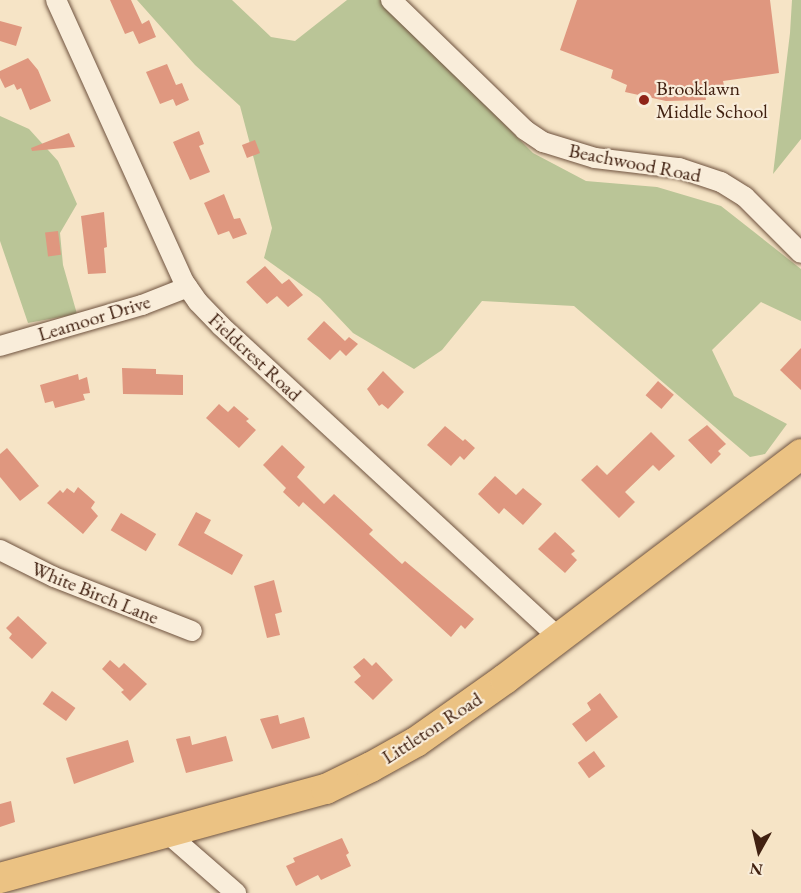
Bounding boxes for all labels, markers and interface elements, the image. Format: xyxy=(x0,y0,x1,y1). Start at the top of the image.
place label: Brooklawn Middle School xyxy=(656,77,768,124)
marker: Brooklawn Middle School xyxy=(637,93,651,107)
street label: Beachwood Road xyxy=(567,138,703,188)
street label: Leamoor Drive xyxy=(35,290,153,346)
street label: Fieldcrest Road xyxy=(203,308,307,406)
street label: White Birch Lane xyxy=(28,557,162,629)
street label: Littleton Road xyxy=(378,687,486,769)
north arrow xyxy=(729,821,789,881)
text: N xyxy=(749,858,764,881)

